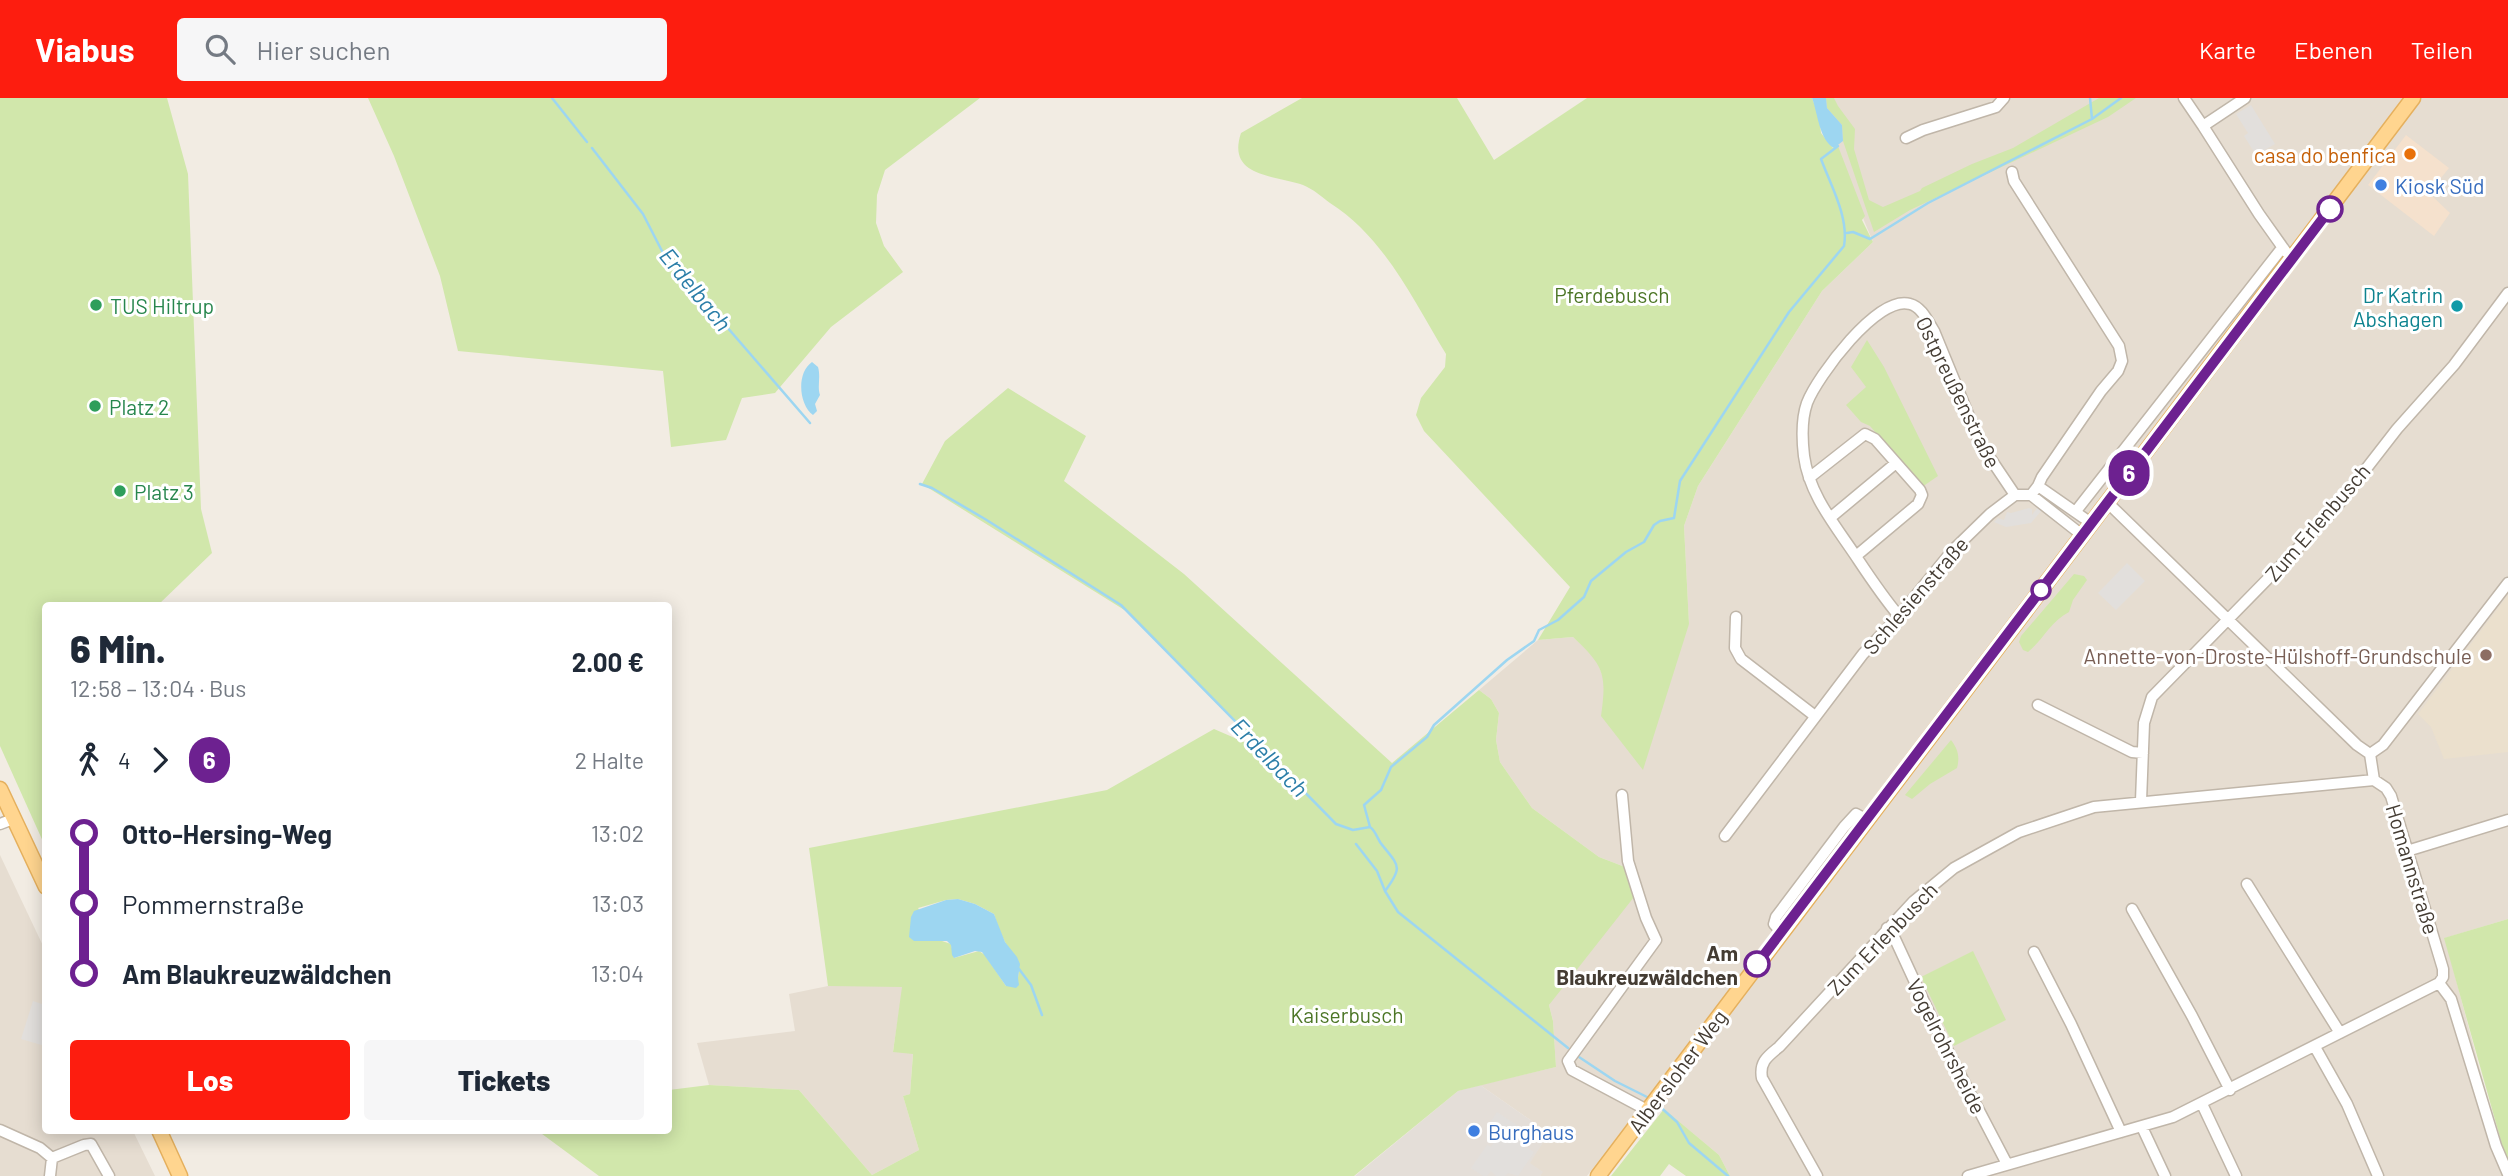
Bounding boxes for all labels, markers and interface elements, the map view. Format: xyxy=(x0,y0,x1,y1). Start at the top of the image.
search box xyxy=(177,18,667,81)
text: Viabus xyxy=(35,29,135,69)
icon: search xyxy=(201,30,239,68)
text: Hier suchen xyxy=(257,34,390,65)
text: Karte xyxy=(2199,35,2256,64)
text: Ebenen xyxy=(2294,35,2373,64)
text: Teilen xyxy=(2411,35,2473,64)
place label: casa do benfica xyxy=(2254,142,2396,167)
marker: casa do benfica xyxy=(2402,146,2418,162)
place label: Kiosk Süd xyxy=(2395,173,2485,198)
marker: Kiosk Süd xyxy=(2373,177,2389,193)
unlabelled marker xyxy=(2317,196,2343,222)
water label: Erdelbach xyxy=(654,242,738,336)
park label: Pferdebusch xyxy=(1554,282,1670,307)
place label: Dr Katrin Abshagen xyxy=(2353,282,2443,331)
place label: TUS Hiltrup xyxy=(110,293,214,318)
marker: TUS Hiltrup xyxy=(88,297,104,313)
marker: Dr Katrin Abshagen xyxy=(2449,298,2465,314)
street label: Ostpreußenstraße xyxy=(1911,312,2007,472)
place label: Platz 2 xyxy=(109,394,169,419)
marker: Platz 2 xyxy=(87,398,103,414)
line badge: 6 xyxy=(2106,450,2152,496)
text: 6 xyxy=(2123,458,2135,487)
street label: Zum Erlenbusch xyxy=(2259,458,2375,586)
place label: Platz 3 xyxy=(134,479,194,504)
marker: Platz 3 xyxy=(112,483,128,499)
street label: Schlesienstraße xyxy=(1857,531,1973,659)
unlabelled marker xyxy=(2031,580,2051,600)
text: 6 Min. xyxy=(70,625,166,671)
place label: Annette-von-Droste-Hülshoff-Grundschule xyxy=(2084,643,2472,668)
text: 2.00 € xyxy=(572,646,644,677)
marker: Annette-von-Droste-Hülshoff-Grundschule xyxy=(2478,647,2494,663)
text: 12:58 – 13:04 · Bus xyxy=(70,674,246,702)
water label: Erdelbach xyxy=(1226,712,1314,802)
icon: walk xyxy=(70,741,108,779)
icon: forward xyxy=(141,741,179,779)
text: 6 xyxy=(203,745,216,774)
text: 4 xyxy=(118,746,131,774)
text: 2 Halte xyxy=(575,746,644,774)
street label: Homannstraße xyxy=(2381,801,2445,937)
text: Otto-Hersing-Weg xyxy=(122,818,332,849)
text: 13:02 xyxy=(591,819,644,847)
street label: Zum Erlenbusch xyxy=(1822,876,1942,1000)
text: Pommernstraße xyxy=(122,888,304,919)
text: 13:03 xyxy=(591,889,644,917)
place label: Am Blaukreuzwäldchen xyxy=(1556,940,1738,989)
marker: Am Blaukreuzwäldchen xyxy=(1744,951,1770,977)
text: Am Blaukreuzwäldchen xyxy=(122,958,392,989)
text: 13:04 xyxy=(591,959,644,987)
street label: Vogelrohrsheide xyxy=(1902,974,1992,1118)
park label: Kaiserbusch xyxy=(1291,1002,1403,1027)
street label: Albersloher Weg xyxy=(1622,1004,1732,1138)
button: Los xyxy=(70,1040,350,1120)
button: Tickets xyxy=(364,1040,644,1120)
place label: Burghaus xyxy=(1488,1119,1574,1144)
marker: Burghaus xyxy=(1466,1123,1482,1139)

